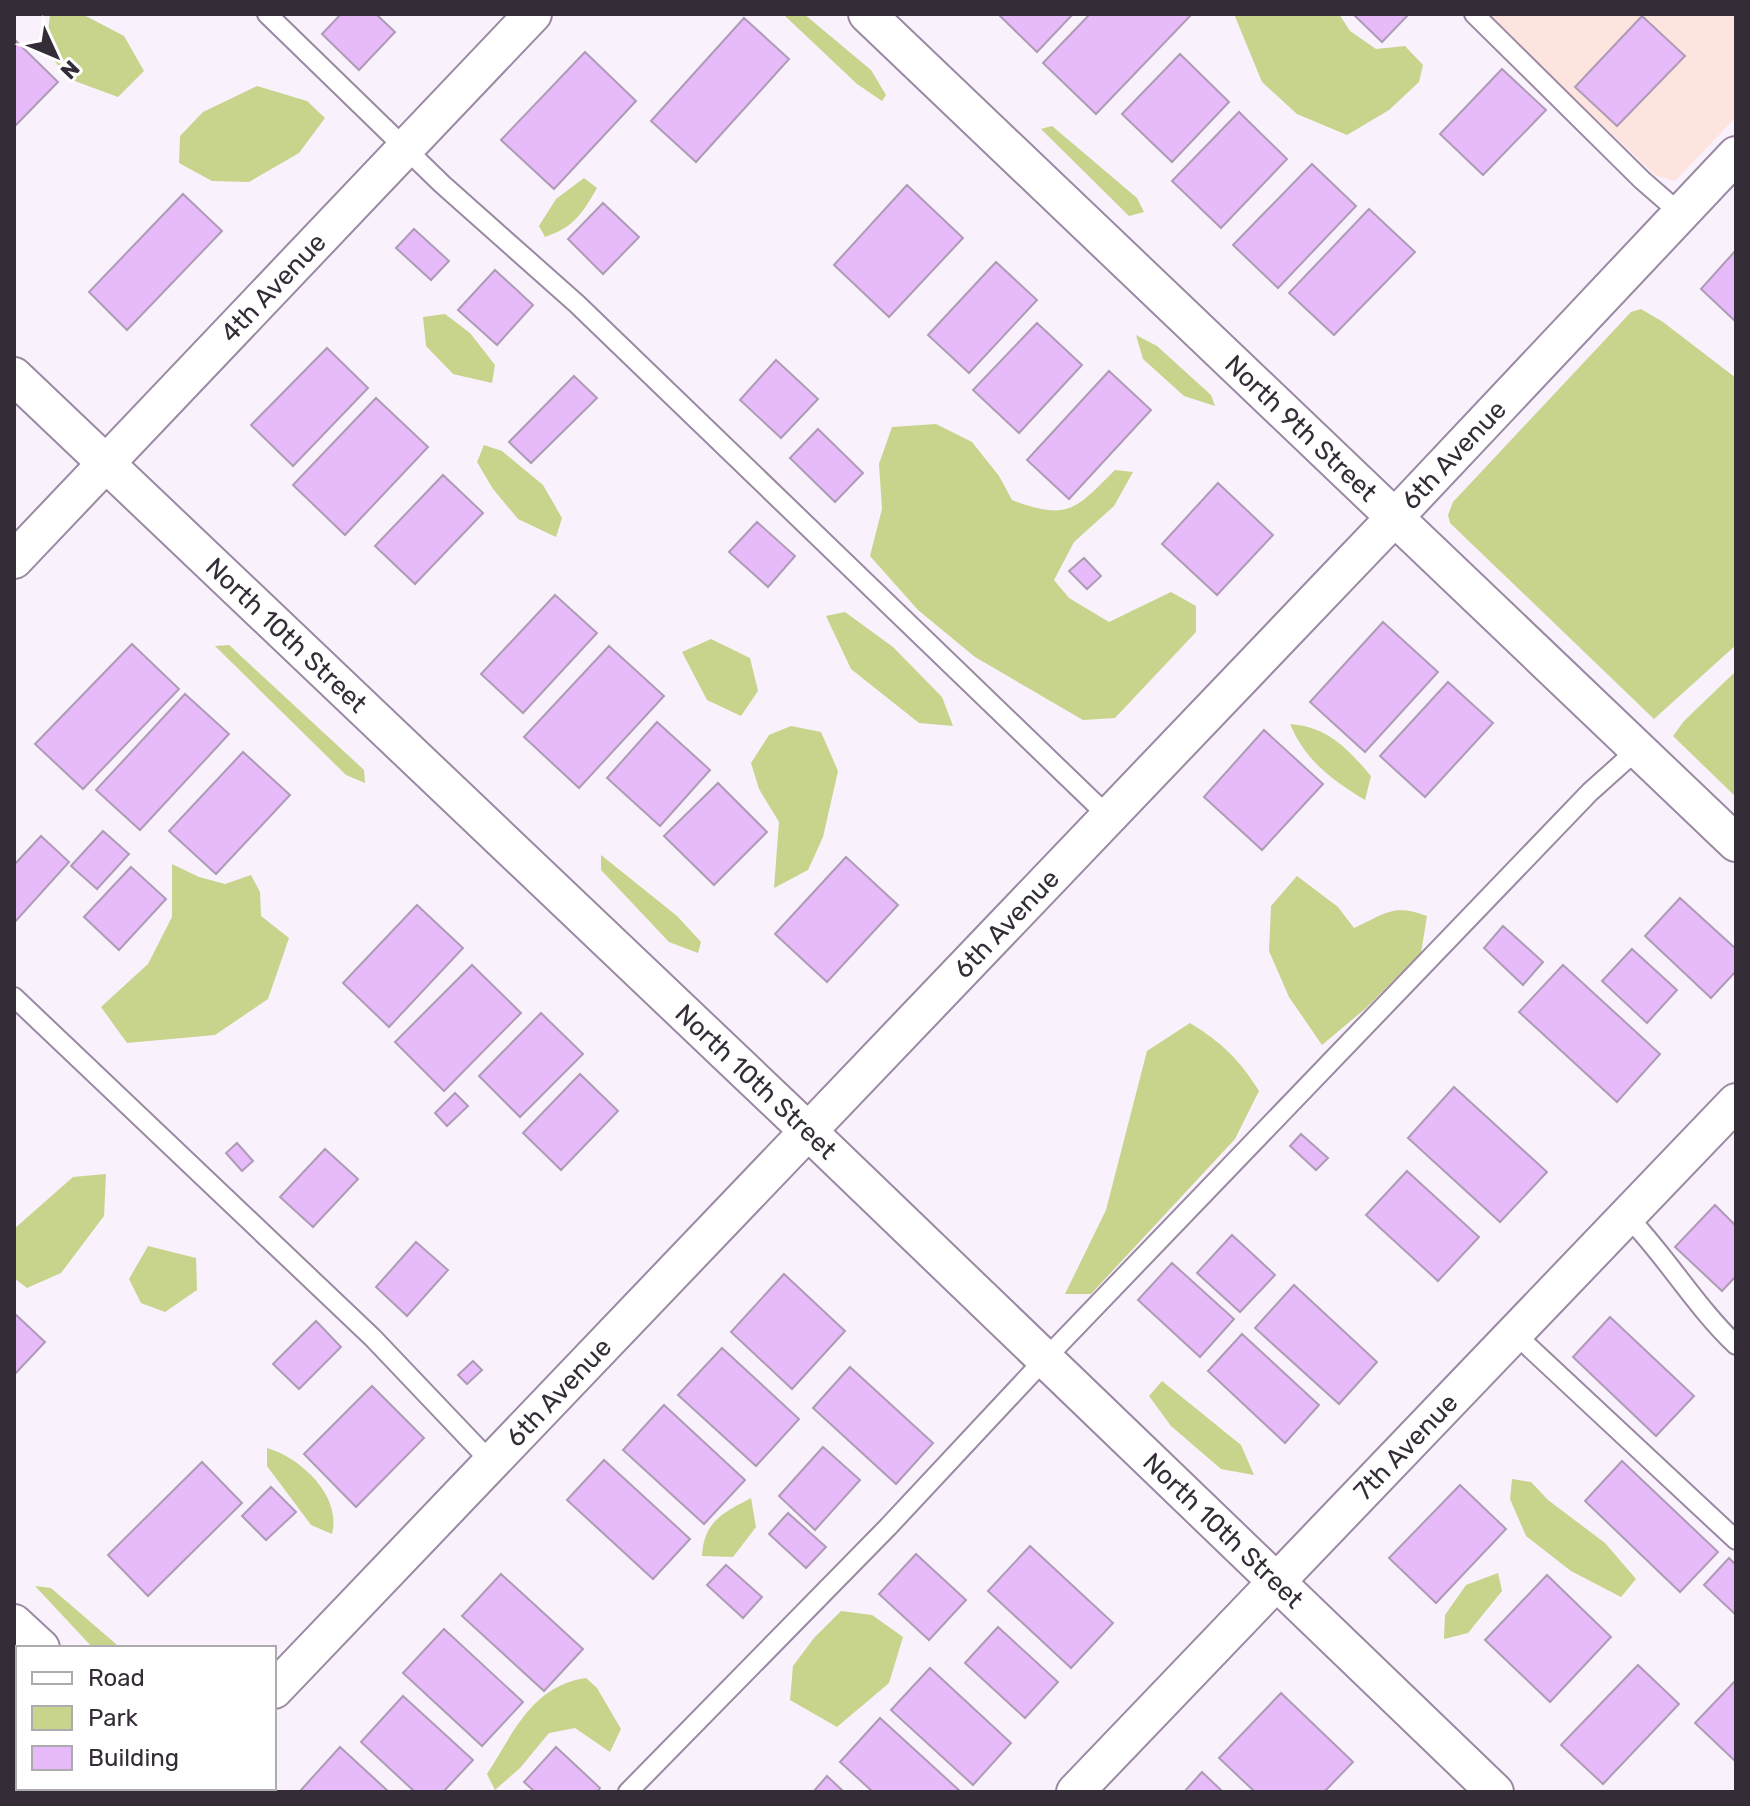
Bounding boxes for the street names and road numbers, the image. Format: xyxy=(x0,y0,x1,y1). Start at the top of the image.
street label: 4th Avenue xyxy=(214,226,332,349)
street label: North 9th Street xyxy=(1219,348,1384,508)
street label: 6th Avenue xyxy=(1395,394,1512,516)
street label: North 10th Street xyxy=(200,551,373,719)
street label: 6th Avenue xyxy=(947,863,1065,984)
street label: North 10th Street xyxy=(669,998,843,1165)
street label: 6th Avenue xyxy=(500,1331,618,1453)
street label: 7th Avenue xyxy=(1347,1387,1464,1507)
street label: North 10th Street xyxy=(1137,1446,1310,1615)

